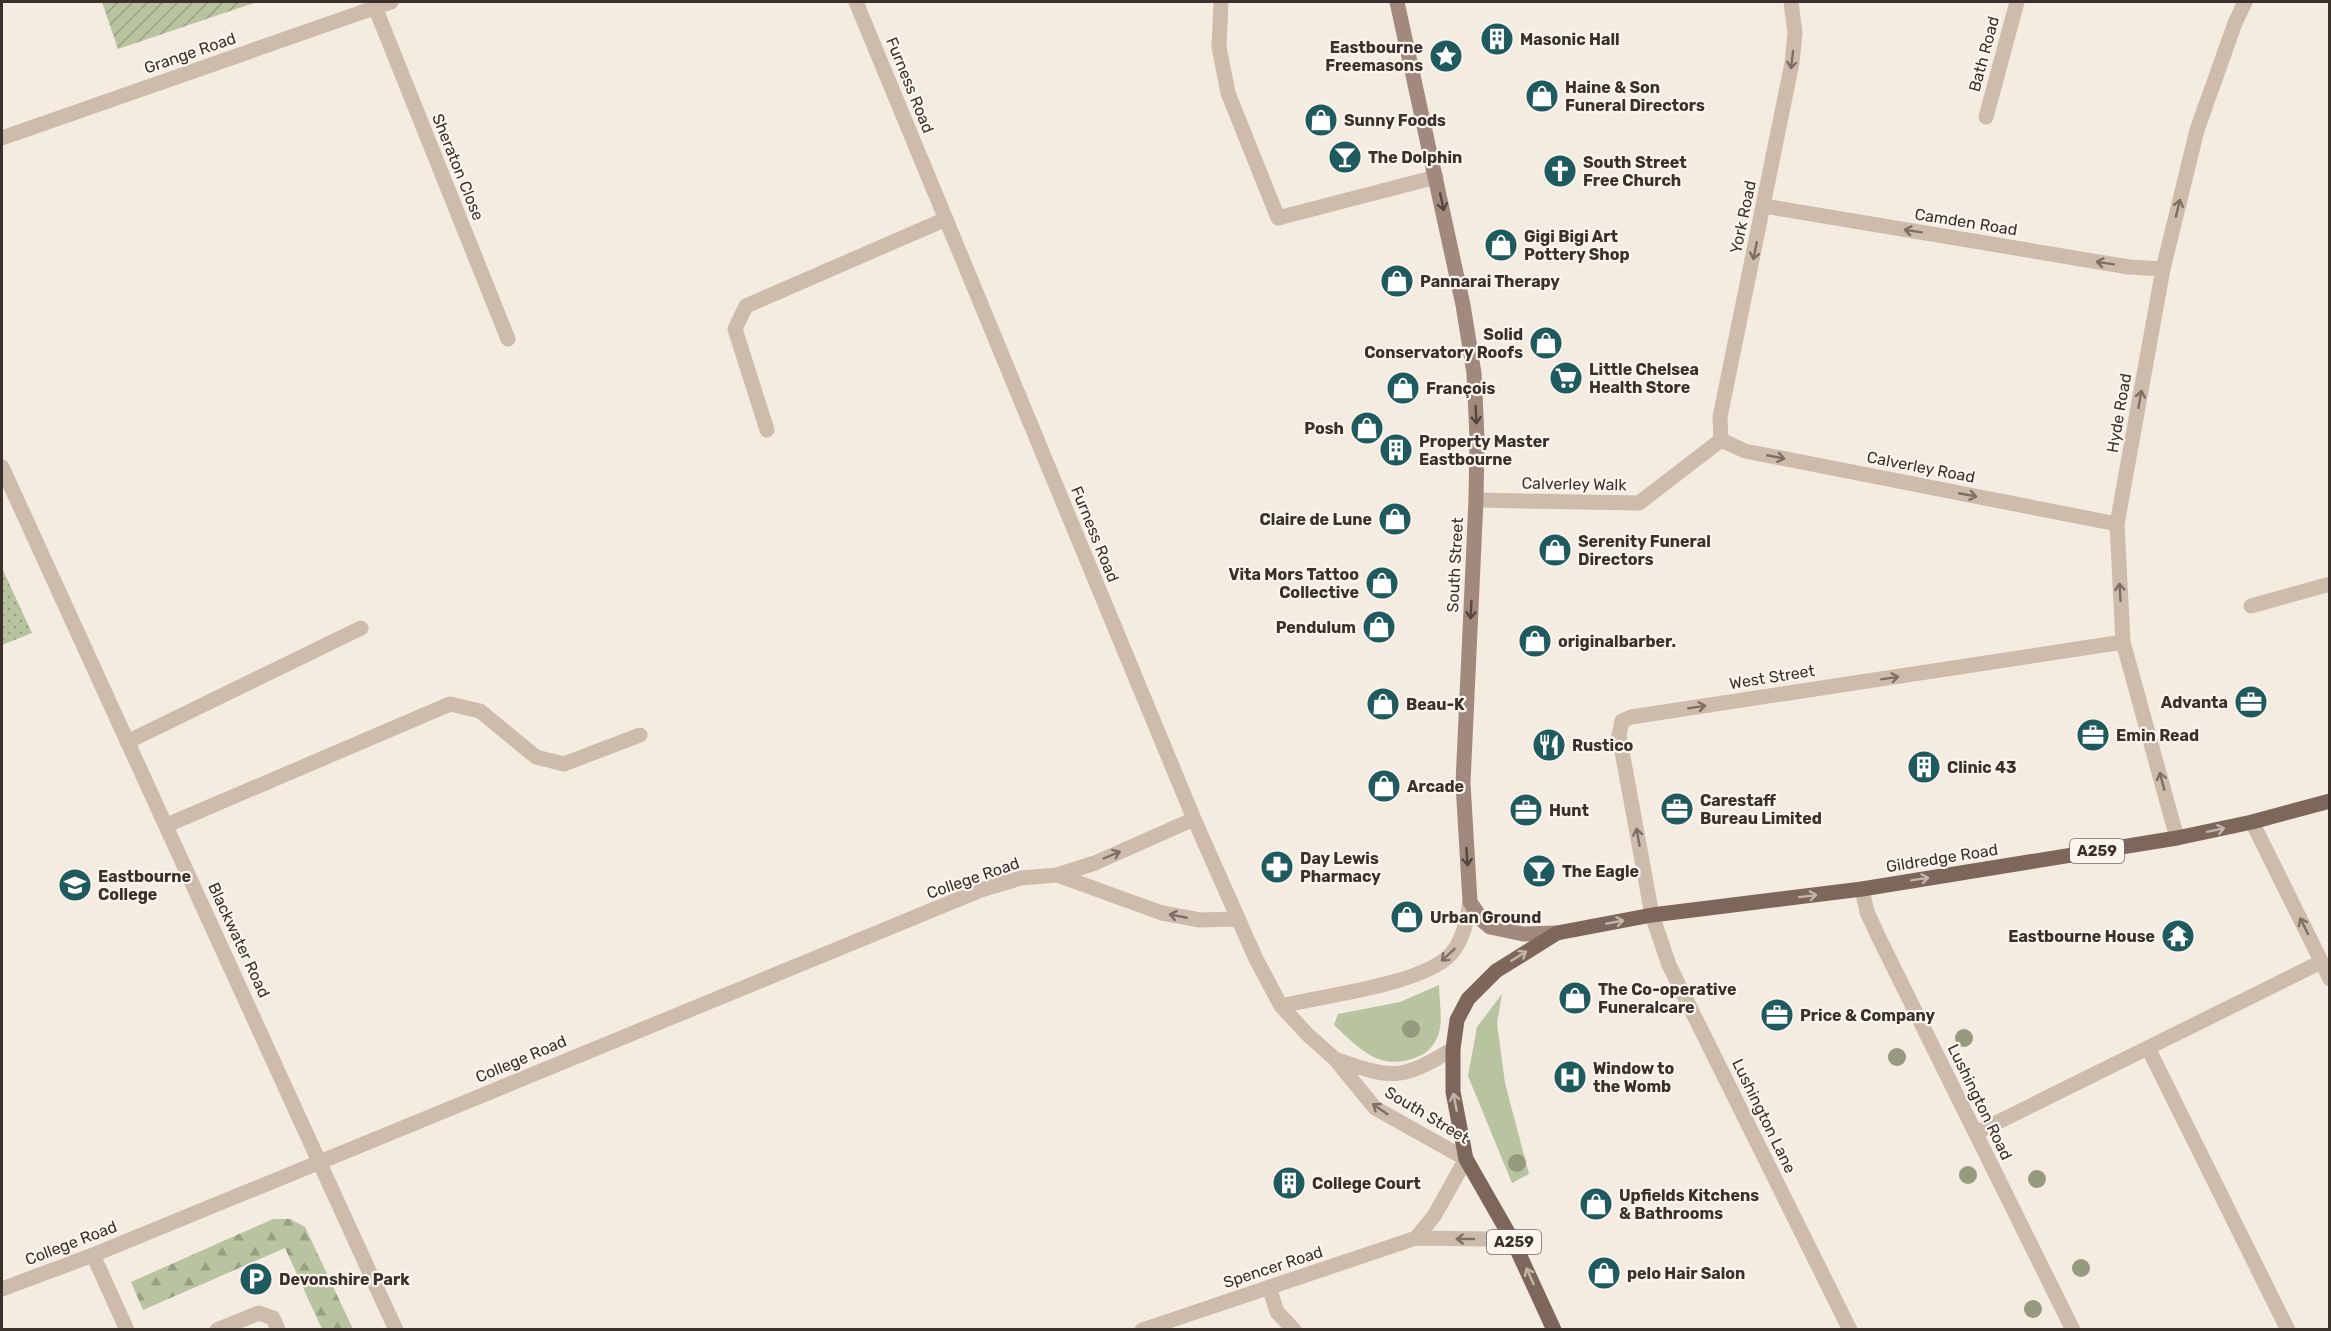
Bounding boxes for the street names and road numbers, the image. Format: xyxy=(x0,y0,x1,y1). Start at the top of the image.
street label: Bath Road xyxy=(1965,14,2003,94)
street label: Grange Road xyxy=(142,28,238,78)
street label: Furness Road xyxy=(882,34,938,136)
street label: Sheraton Close xyxy=(428,111,488,223)
street label: York Road xyxy=(1726,179,1760,255)
street label: Camden Road xyxy=(1913,205,2019,239)
street label: Hyde Road xyxy=(2103,372,2135,454)
street label: Calverley Road xyxy=(1865,447,1977,487)
street label: Calverley Walk xyxy=(1521,474,1627,494)
street label: Furness Road xyxy=(1067,483,1123,585)
street label: South Street xyxy=(1443,517,1467,613)
street label: West Street xyxy=(1728,661,1816,693)
road number: A259 xyxy=(2070,839,2124,863)
street label: Gildredge Road xyxy=(1885,840,1999,876)
street label: College Road xyxy=(924,853,1022,903)
street label: Blackwater Road xyxy=(204,880,274,1000)
street label: College Road xyxy=(473,1031,569,1087)
street label: Lushington Road xyxy=(1944,1041,2016,1163)
street label: Lushington Lane xyxy=(1728,1056,1800,1176)
street label: South Street xyxy=(1381,1082,1473,1148)
street label: College Road xyxy=(22,1217,120,1269)
road number: A259 xyxy=(1487,1230,1541,1254)
street label: Spencer Road xyxy=(1221,1242,1325,1292)

